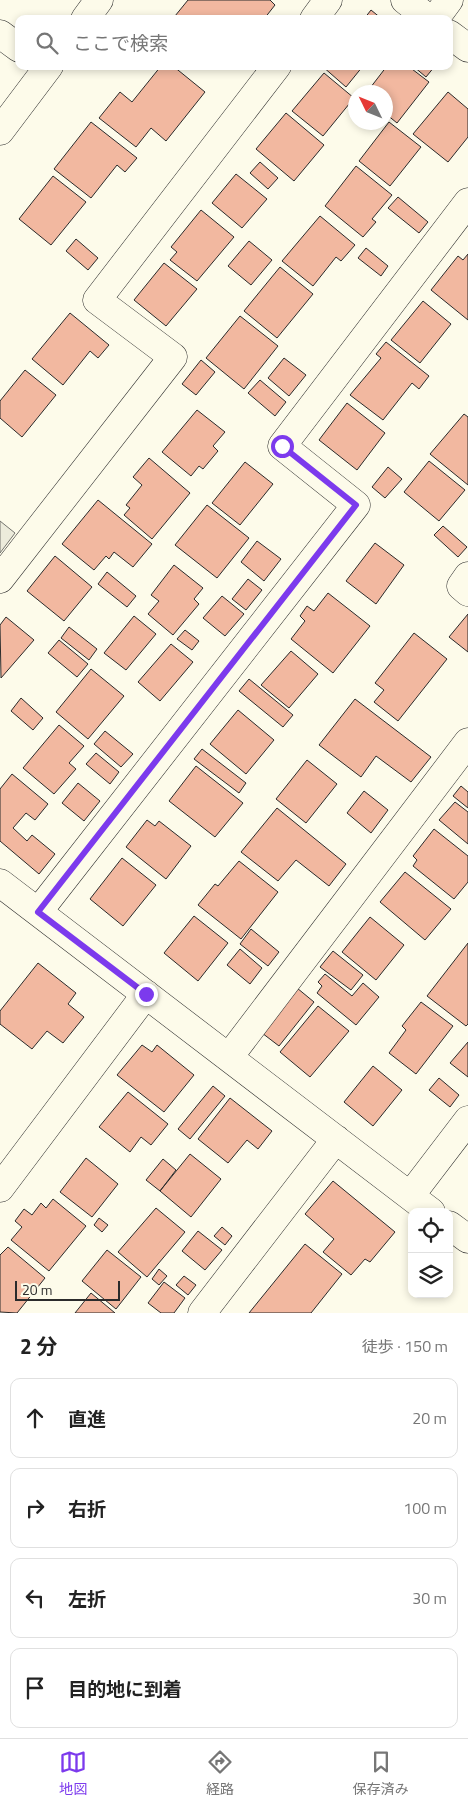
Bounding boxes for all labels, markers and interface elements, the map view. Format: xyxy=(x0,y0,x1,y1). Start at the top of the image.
search box xyxy=(15,15,453,70)
text: ここで検索 xyxy=(73,28,168,57)
icon: search xyxy=(33,29,61,57)
north arrow xyxy=(348,85,393,130)
route start xyxy=(271,435,294,458)
route end xyxy=(135,983,158,1006)
map controls xyxy=(408,1208,453,1298)
button: locate xyxy=(408,1208,453,1253)
button: layers xyxy=(408,1253,453,1298)
scale bar xyxy=(15,1278,120,1301)
text: 20 m xyxy=(22,1279,52,1300)
text: 2 分 xyxy=(20,1330,57,1362)
text: 徒歩 · 150 m xyxy=(362,1334,448,1358)
icon: ahead xyxy=(21,1404,49,1432)
text: 直進 xyxy=(68,1404,106,1433)
text: 20 m xyxy=(412,1406,447,1430)
icon: right xyxy=(21,1494,49,1522)
text: 右折 xyxy=(68,1494,106,1523)
text: 100 m xyxy=(403,1496,447,1520)
icon: left xyxy=(21,1584,49,1612)
text: 左折 xyxy=(68,1584,106,1613)
text: 30 m xyxy=(412,1586,447,1610)
icon: arrive xyxy=(21,1674,49,1702)
text: 目的地に到着 xyxy=(68,1674,182,1703)
tab: 地図 xyxy=(59,1748,87,1799)
tab: 経路 xyxy=(206,1748,234,1799)
tab: 保存済み xyxy=(353,1748,409,1799)

